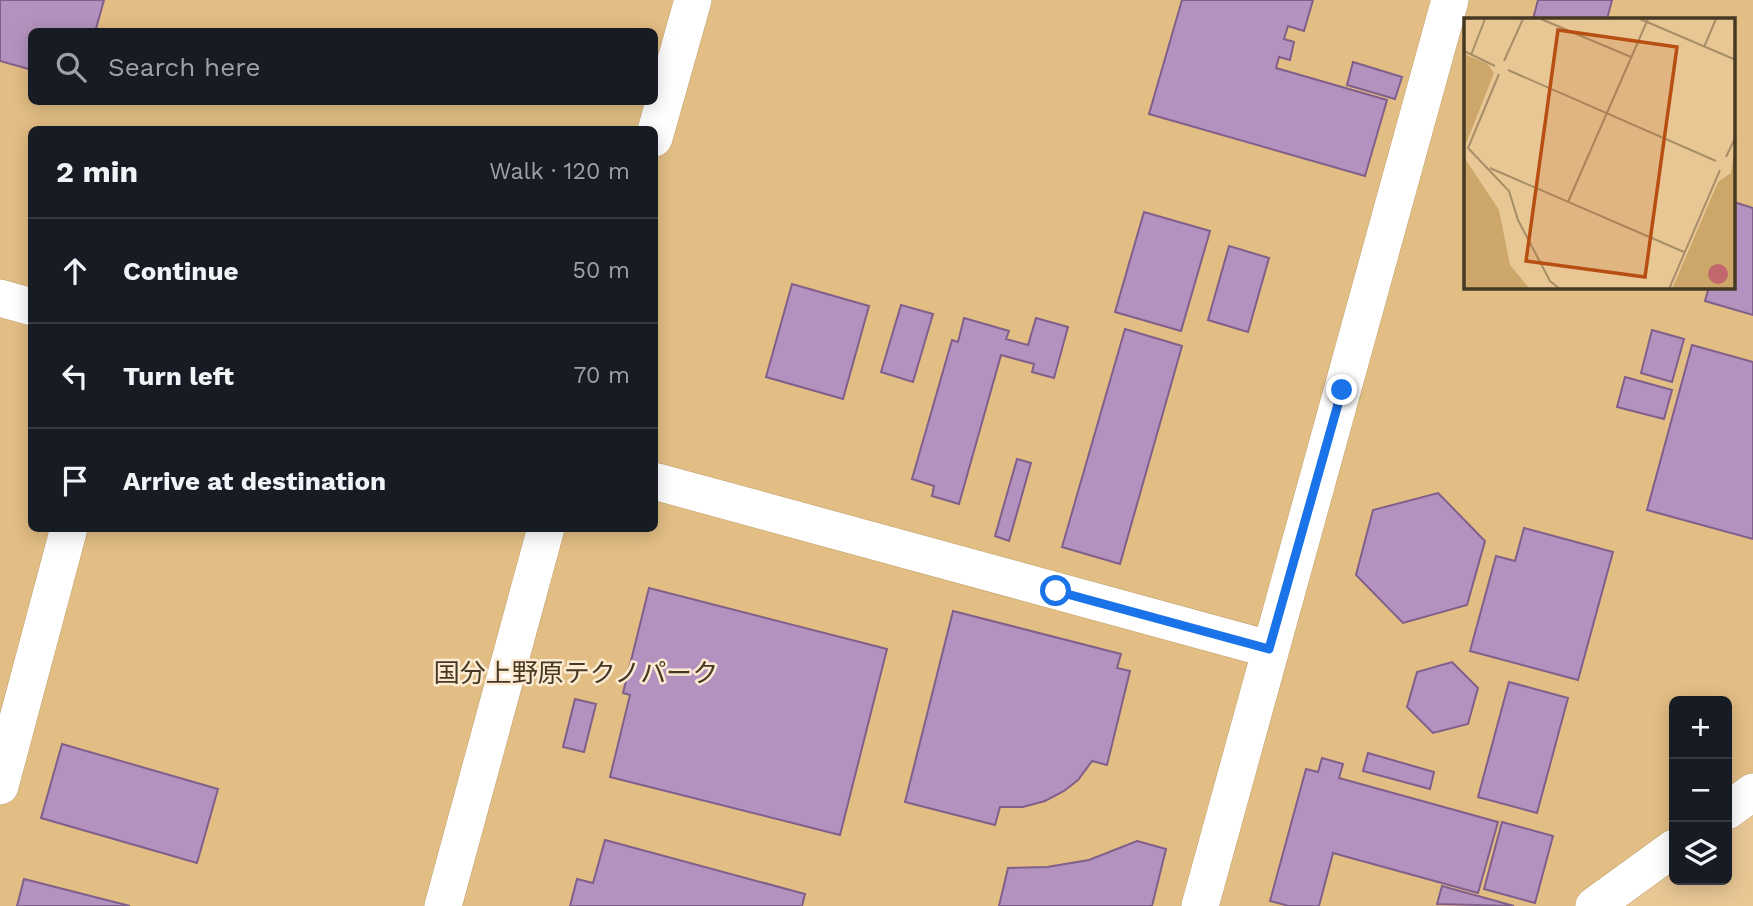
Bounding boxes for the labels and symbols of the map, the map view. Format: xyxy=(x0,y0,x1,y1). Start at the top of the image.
inset map xyxy=(1464,18,1736,289)
route end xyxy=(1326,374,1357,405)
route start xyxy=(1040,575,1071,606)
district label: 国分上野原テクノパーク xyxy=(434,658,718,688)

